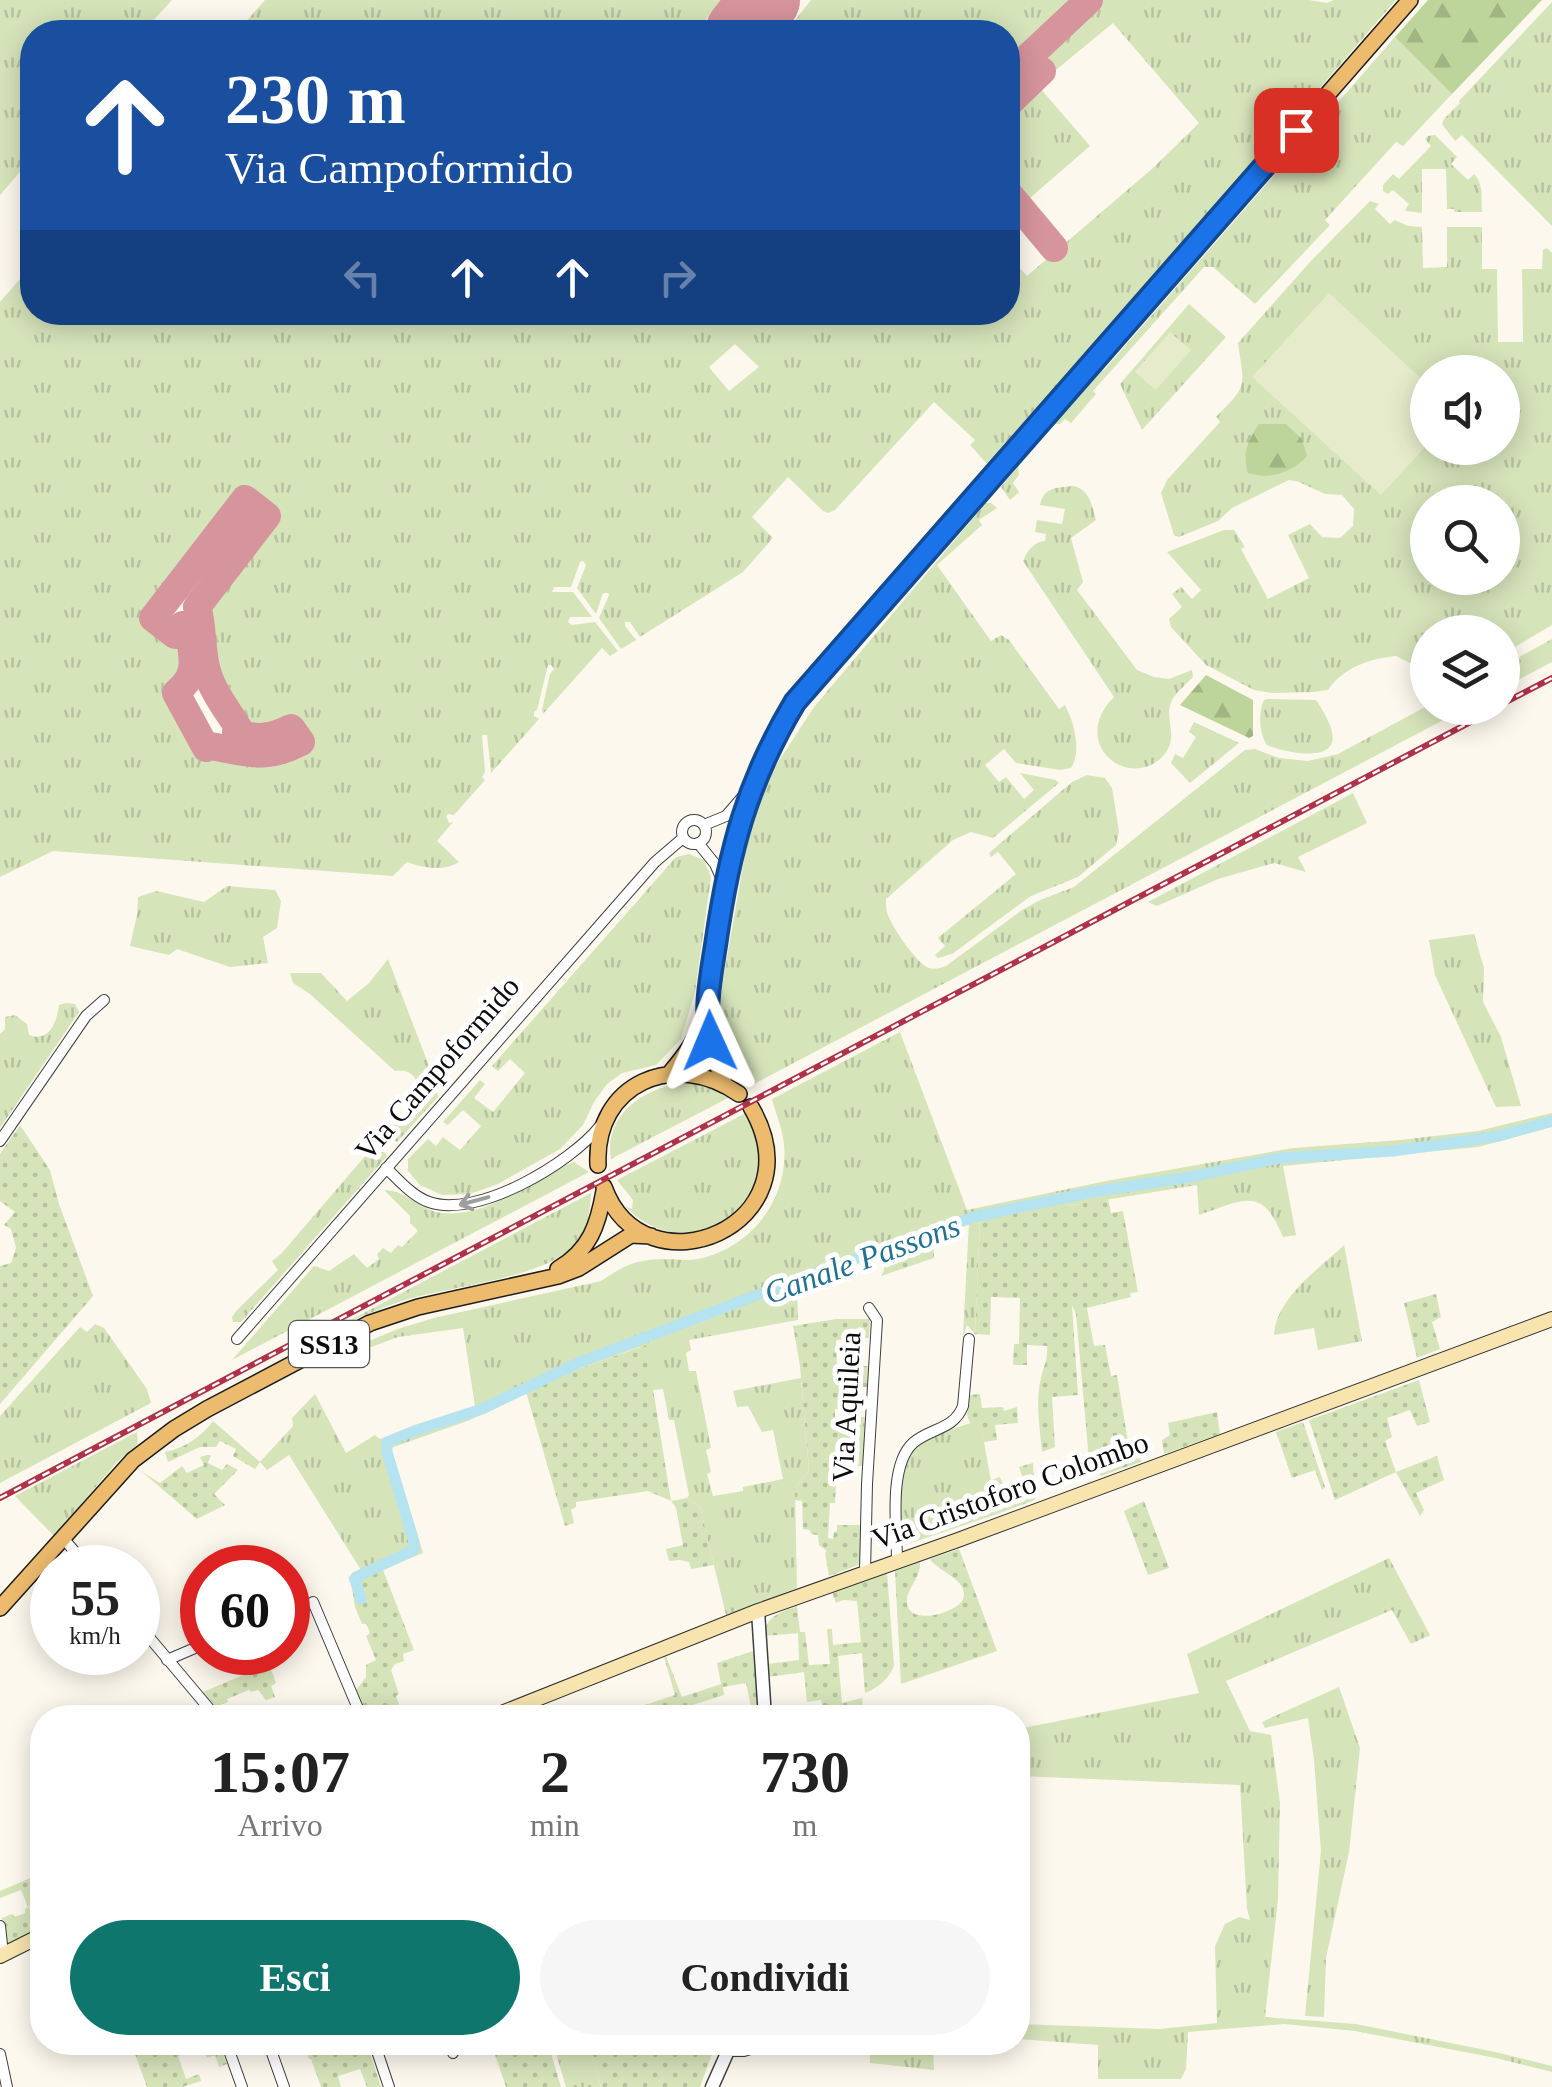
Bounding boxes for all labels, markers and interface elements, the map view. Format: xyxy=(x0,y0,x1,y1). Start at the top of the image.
icon: ahead xyxy=(60,60,190,190)
text: 230 m xyxy=(225,61,406,138)
pin xyxy=(1254,88,1339,173)
icon: arrive xyxy=(1269,103,1324,158)
text: Via Campoformido xyxy=(225,143,574,193)
icon: left xyxy=(335,250,390,305)
icon: ahead xyxy=(440,250,495,305)
icon: ahead xyxy=(545,250,600,305)
icon: right xyxy=(650,250,705,305)
map controls xyxy=(1410,355,1520,725)
button: sound xyxy=(1410,355,1520,465)
button: search xyxy=(1410,485,1520,595)
button: layers xyxy=(1410,615,1520,725)
street label: Via Campoformido xyxy=(348,970,526,1166)
position arrow xyxy=(658,989,762,1093)
one-way arrow xyxy=(459,1193,490,1212)
water label: Canale Passons xyxy=(759,1207,965,1311)
road number: SS13 xyxy=(289,1321,369,1367)
street label: Via Aquileia xyxy=(826,1331,866,1483)
street label: Via Cristoforo Colombo xyxy=(867,1425,1153,1555)
speed limit sign: 60 xyxy=(180,1545,310,1675)
text: 55 xyxy=(70,1570,120,1626)
text: km/h xyxy=(69,1622,121,1649)
text: 15:07 xyxy=(210,1739,350,1805)
text: 2 xyxy=(540,1739,570,1805)
text: 730 xyxy=(760,1739,850,1805)
text: Arrivo xyxy=(237,1807,323,1843)
text: min xyxy=(530,1807,580,1843)
text: m xyxy=(792,1807,817,1843)
button: Esci xyxy=(70,1920,520,2035)
button: Condividi xyxy=(540,1920,990,2035)

